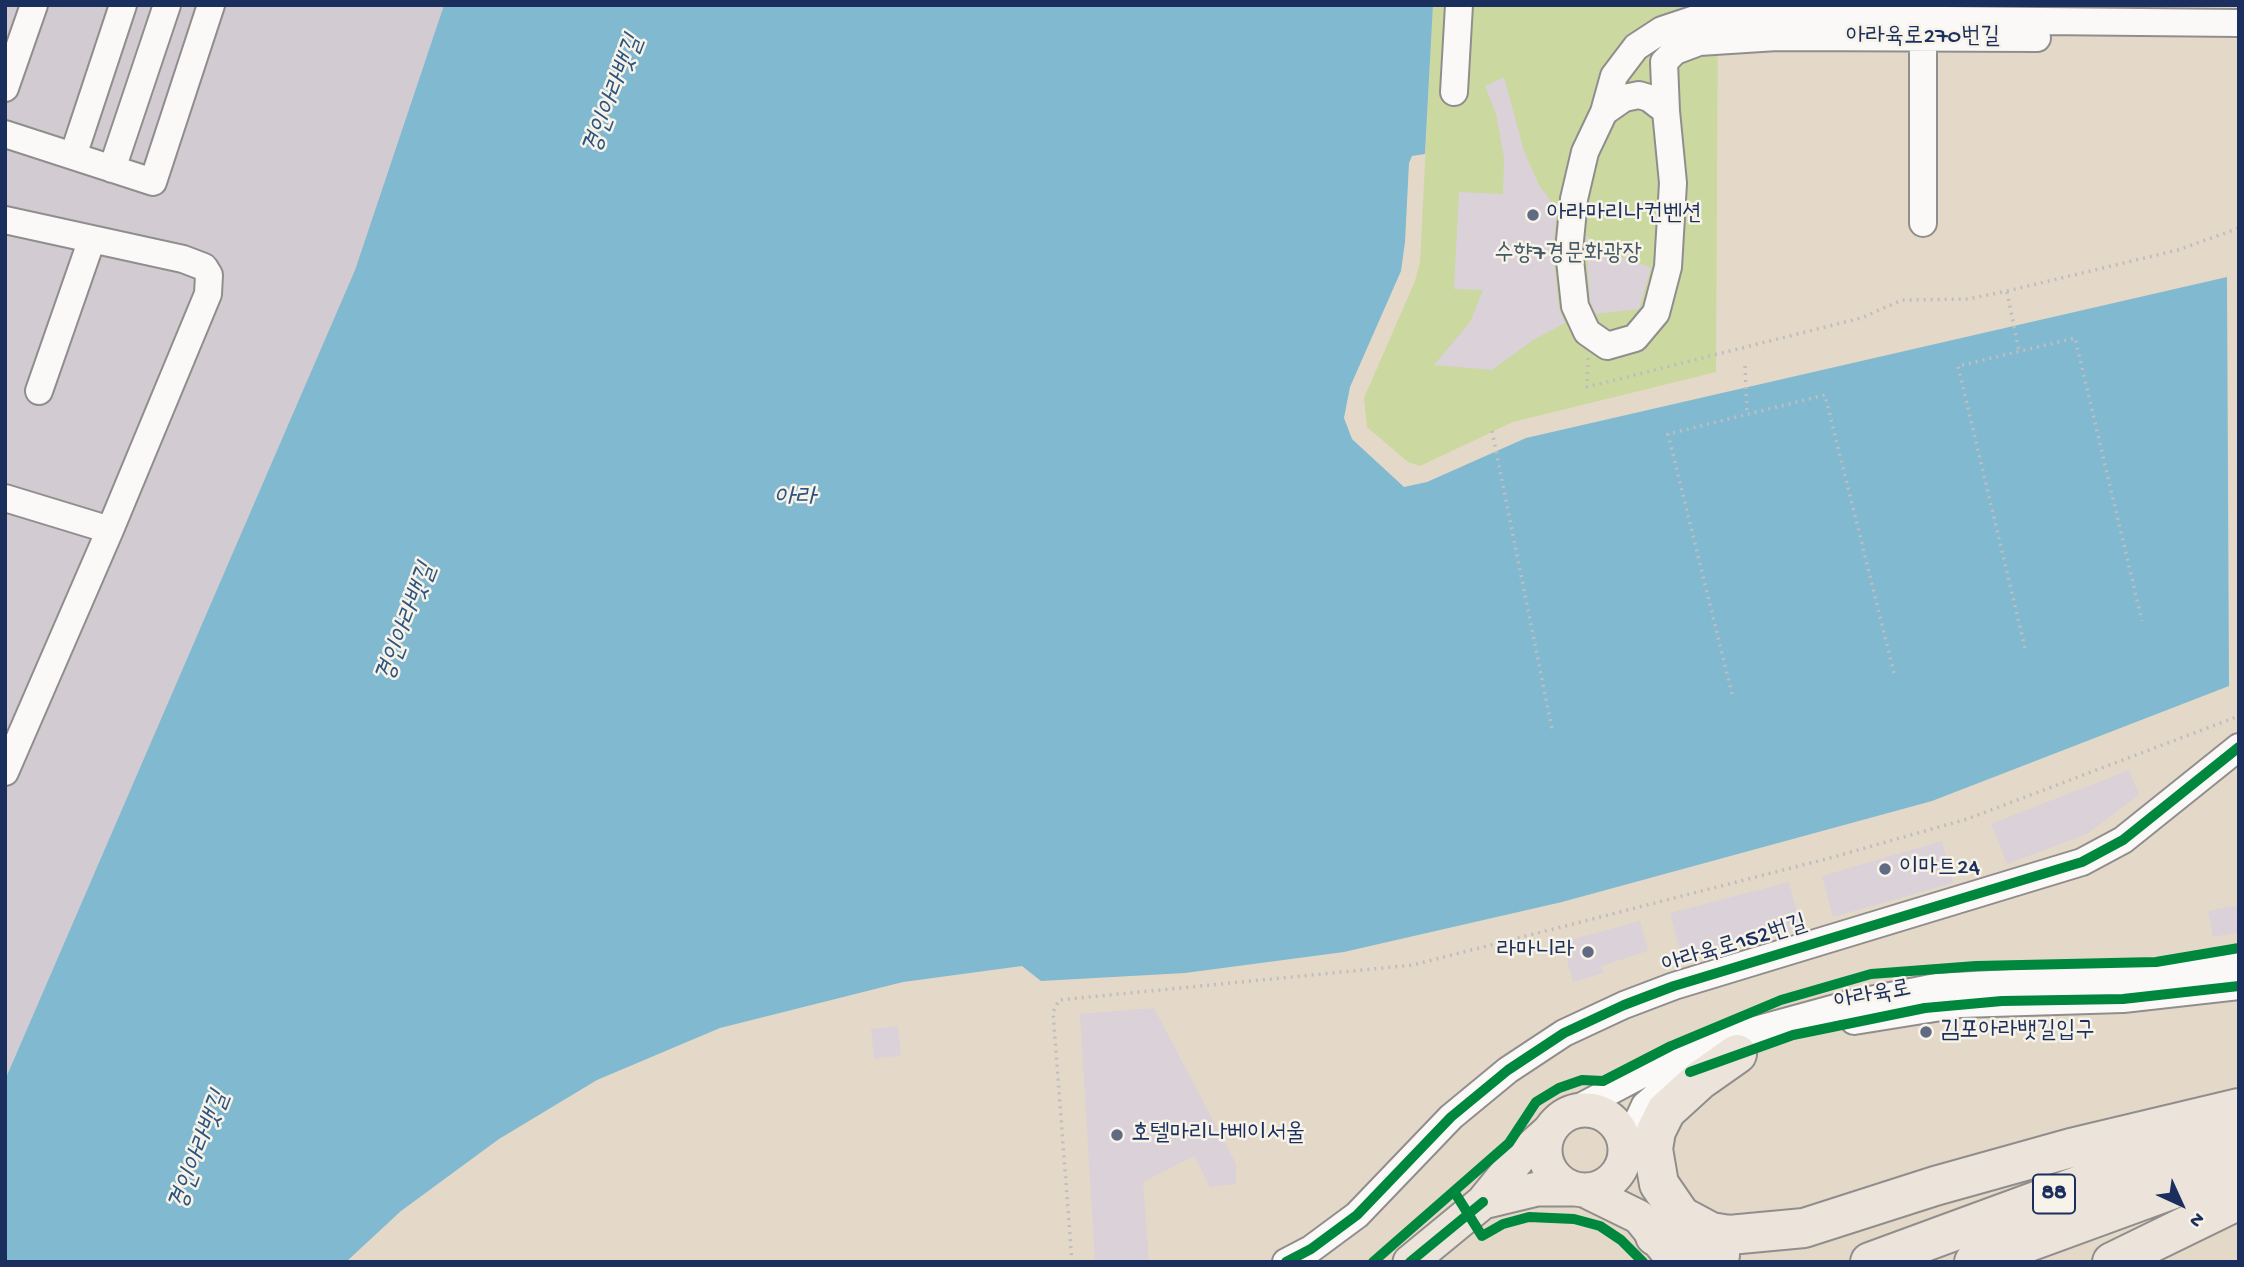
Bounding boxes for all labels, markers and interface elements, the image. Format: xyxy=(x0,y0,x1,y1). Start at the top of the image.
street label: 아라육로270번길 xyxy=(1846,24,2000,52)
water label: 경인아라뱃길 xyxy=(578,32,652,160)
place label: 아라마리나컨벤션 xyxy=(1547,201,1702,229)
marker: 아라마리나컨벤션 xyxy=(1525,207,1541,223)
park label: 수향7경문화광장 xyxy=(1494,241,1642,269)
water label: 아라 xyxy=(774,484,816,516)
water label: 경인아라뱃길 xyxy=(371,560,445,688)
place label: 이마트24 xyxy=(1899,855,1980,883)
marker: 이마트24 xyxy=(1877,861,1893,877)
street label: 아라육로152번길 xyxy=(1659,910,1811,982)
place label: 라마니라 xyxy=(1497,938,1574,966)
marker: 라마니라 xyxy=(1580,944,1596,960)
street label: 아라육로 xyxy=(1832,975,1914,1019)
place label: 김포아라뱃길입구 xyxy=(1940,1018,2094,1046)
marker: 김포아라뱃길입구 xyxy=(1918,1024,1934,1040)
water label: 경인아라뱃길 xyxy=(164,1088,238,1216)
place label: 호텔마리나베이서울 xyxy=(1131,1121,1305,1149)
marker: 호텔마리나베이서울 xyxy=(1109,1127,1125,1143)
north arrow xyxy=(2146,1169,2216,1239)
road number: 88 xyxy=(2033,1175,2075,1214)
text: N xyxy=(2184,1207,2209,1232)

